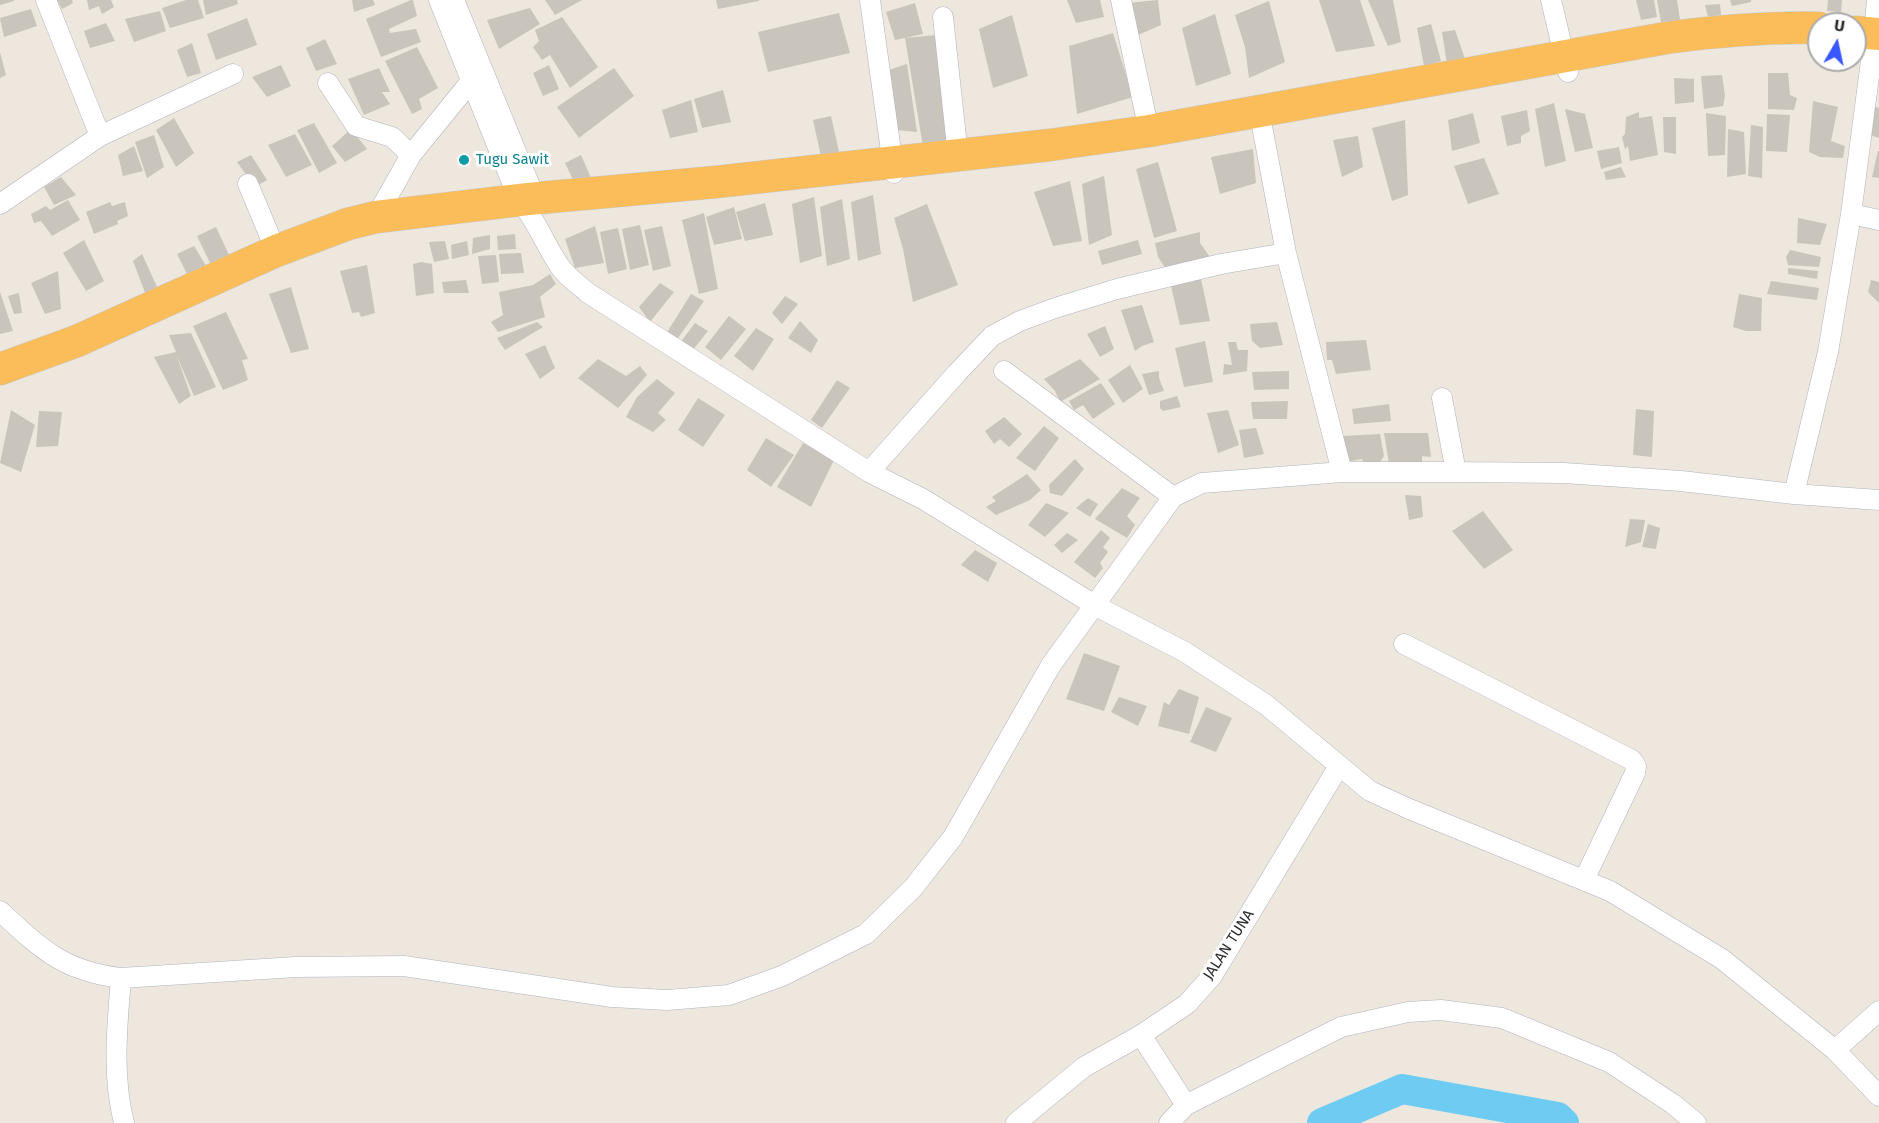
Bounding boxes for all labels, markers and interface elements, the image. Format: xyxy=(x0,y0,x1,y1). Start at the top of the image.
north arrow xyxy=(1807,12,1867,72)
text: U xyxy=(1833,16,1846,36)
place label: Tugu Sawit xyxy=(476,151,549,169)
marker: Tugu Sawit xyxy=(457,153,471,167)
street label: JALAN TUNA xyxy=(1200,907,1258,983)

